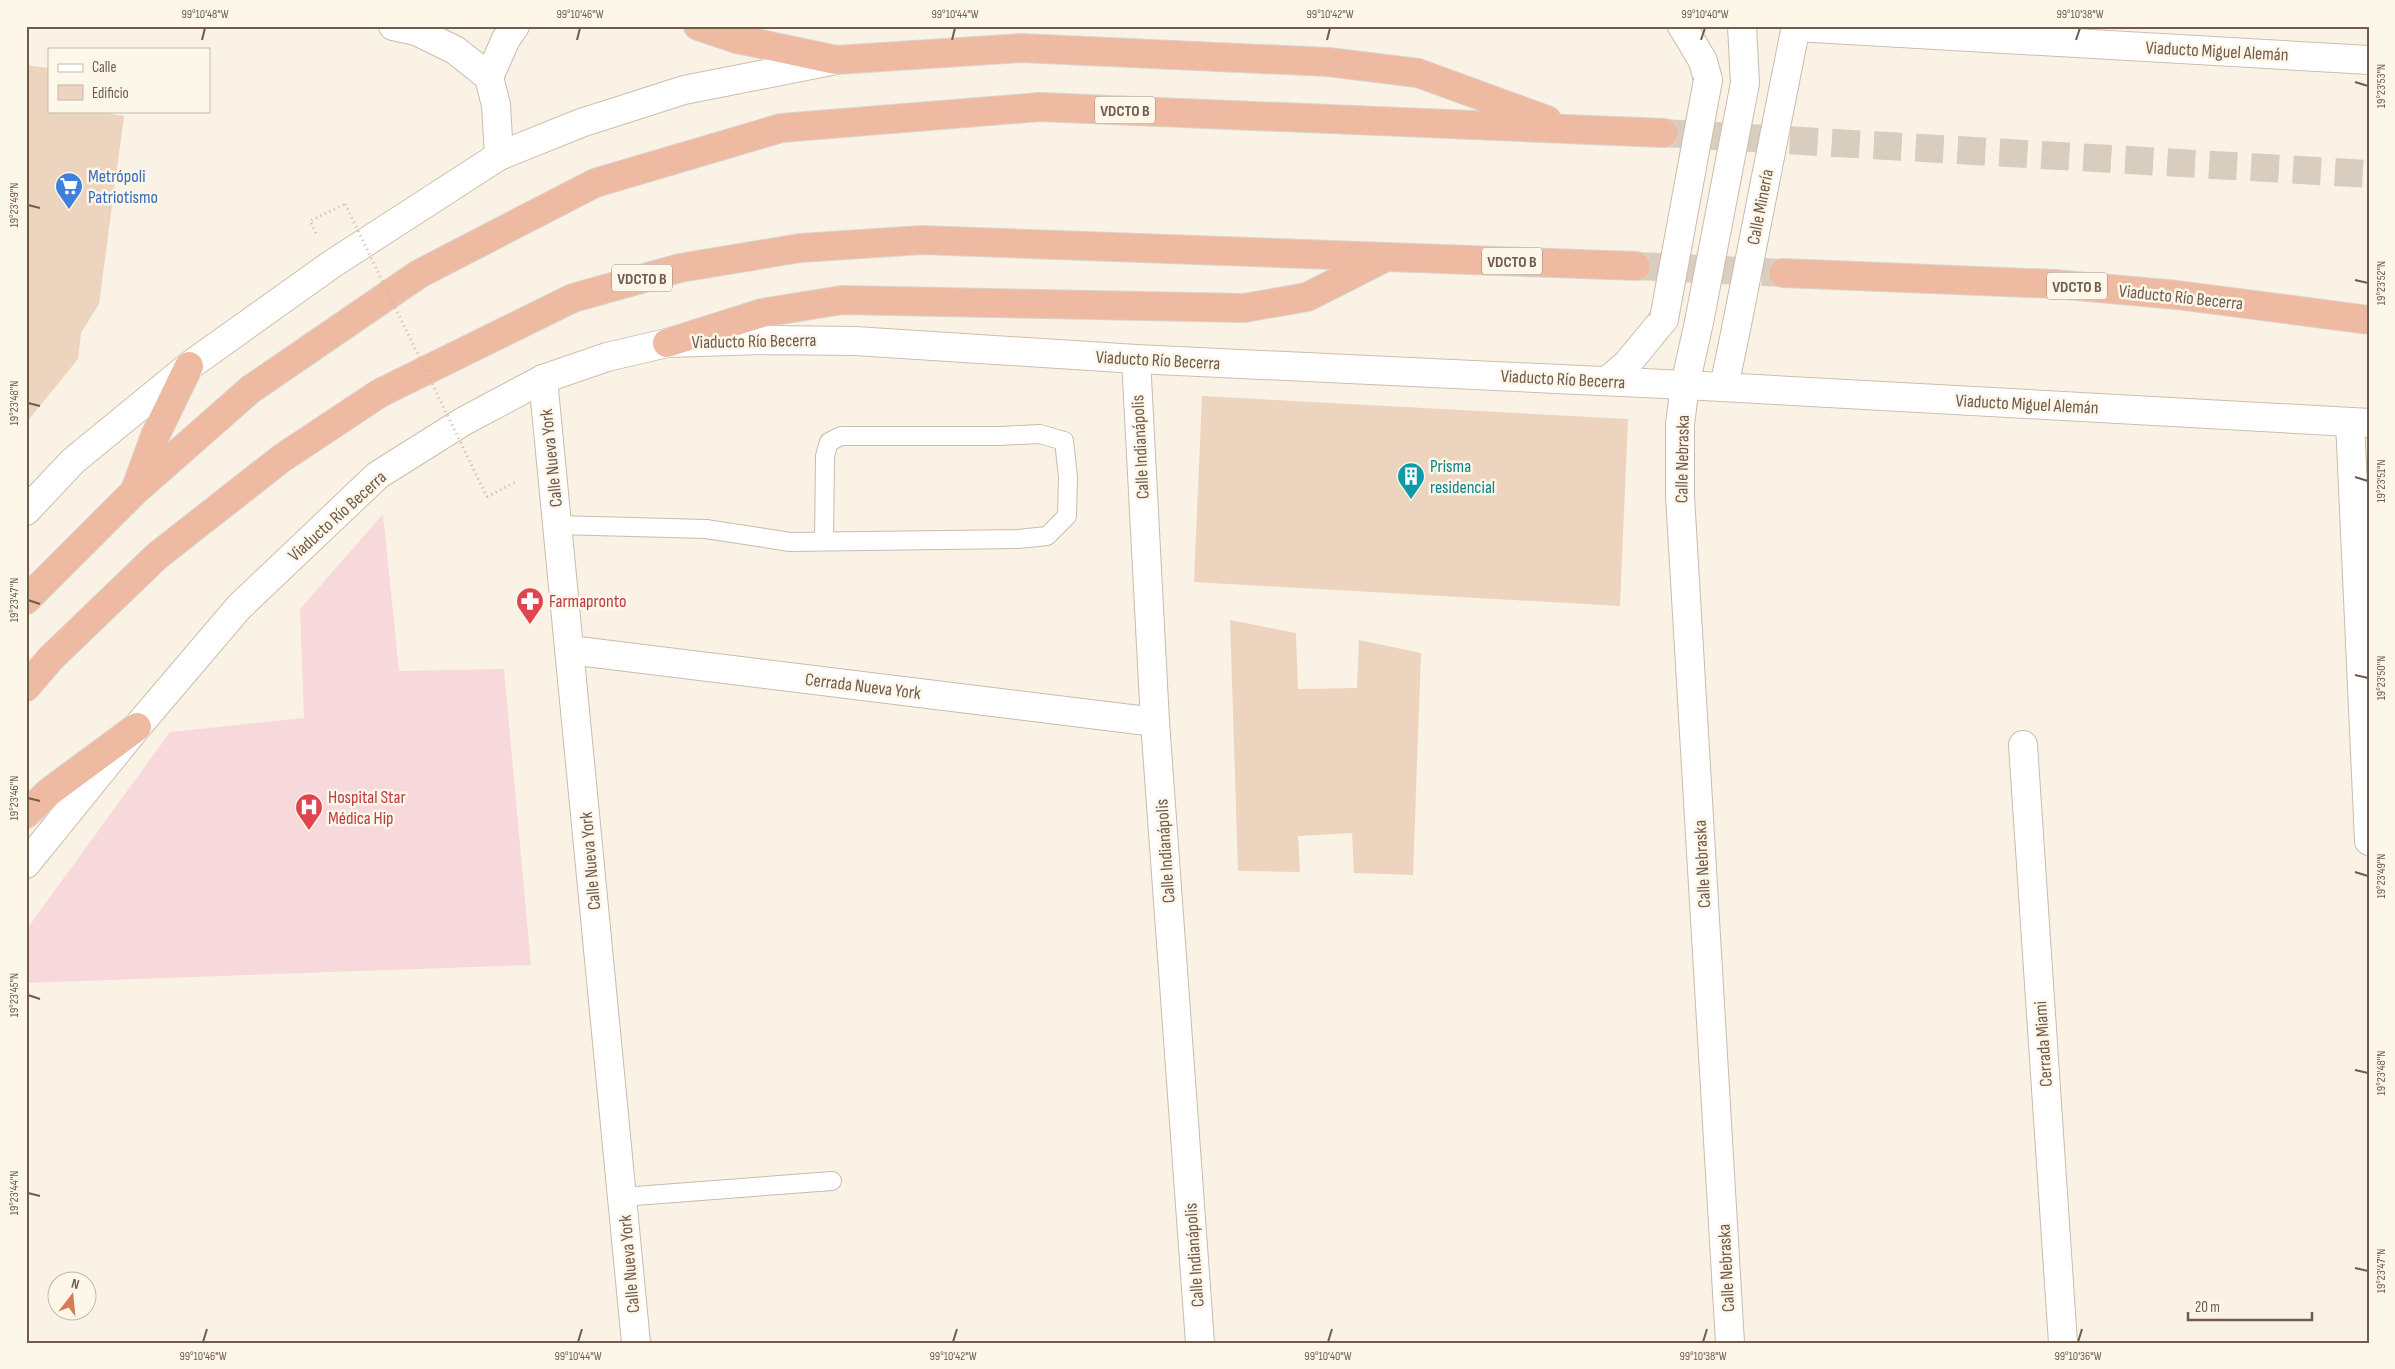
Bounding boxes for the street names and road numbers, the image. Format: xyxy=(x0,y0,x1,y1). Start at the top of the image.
street label: Viaducto Miguel Alemán xyxy=(2145,37,2289,66)
road number: VDCTO B xyxy=(1095,96,1155,124)
street label: Calle Minería xyxy=(1743,167,1778,247)
road number: VDCTO B xyxy=(1482,248,1542,274)
road number: VDCTO B xyxy=(612,264,672,292)
road number: VDCTO B xyxy=(2047,272,2107,300)
street label: Viaducto Río Becerra xyxy=(2118,281,2244,314)
street label: Viaducto Río Becerra xyxy=(691,330,817,353)
street label: Viaducto Río Becerra xyxy=(1095,347,1221,374)
street label: Viaducto Río Becerra xyxy=(1500,366,1626,393)
street label: Viaducto Miguel Alemán xyxy=(1955,390,2099,419)
street label: Calle Indianápolis xyxy=(1127,394,1154,500)
street label: Calle Nueva York xyxy=(536,408,567,508)
street label: Calle Nebraska xyxy=(1671,415,1694,503)
street label: Viaducto Río Becerra xyxy=(284,467,391,566)
street label: Cerrada Nueva York xyxy=(804,669,922,704)
street label: Calle Indianápolis xyxy=(1151,798,1180,904)
street label: Calle Nueva York xyxy=(576,811,605,911)
street label: Calle Nebraska xyxy=(1690,819,1715,909)
street label: Cerrada Miami xyxy=(2030,1000,2057,1088)
street label: Calle Indianápolis xyxy=(1180,1202,1209,1308)
street label: Calle Nueva York xyxy=(615,1214,644,1314)
street label: Calle Nebraska xyxy=(1714,1223,1739,1313)

